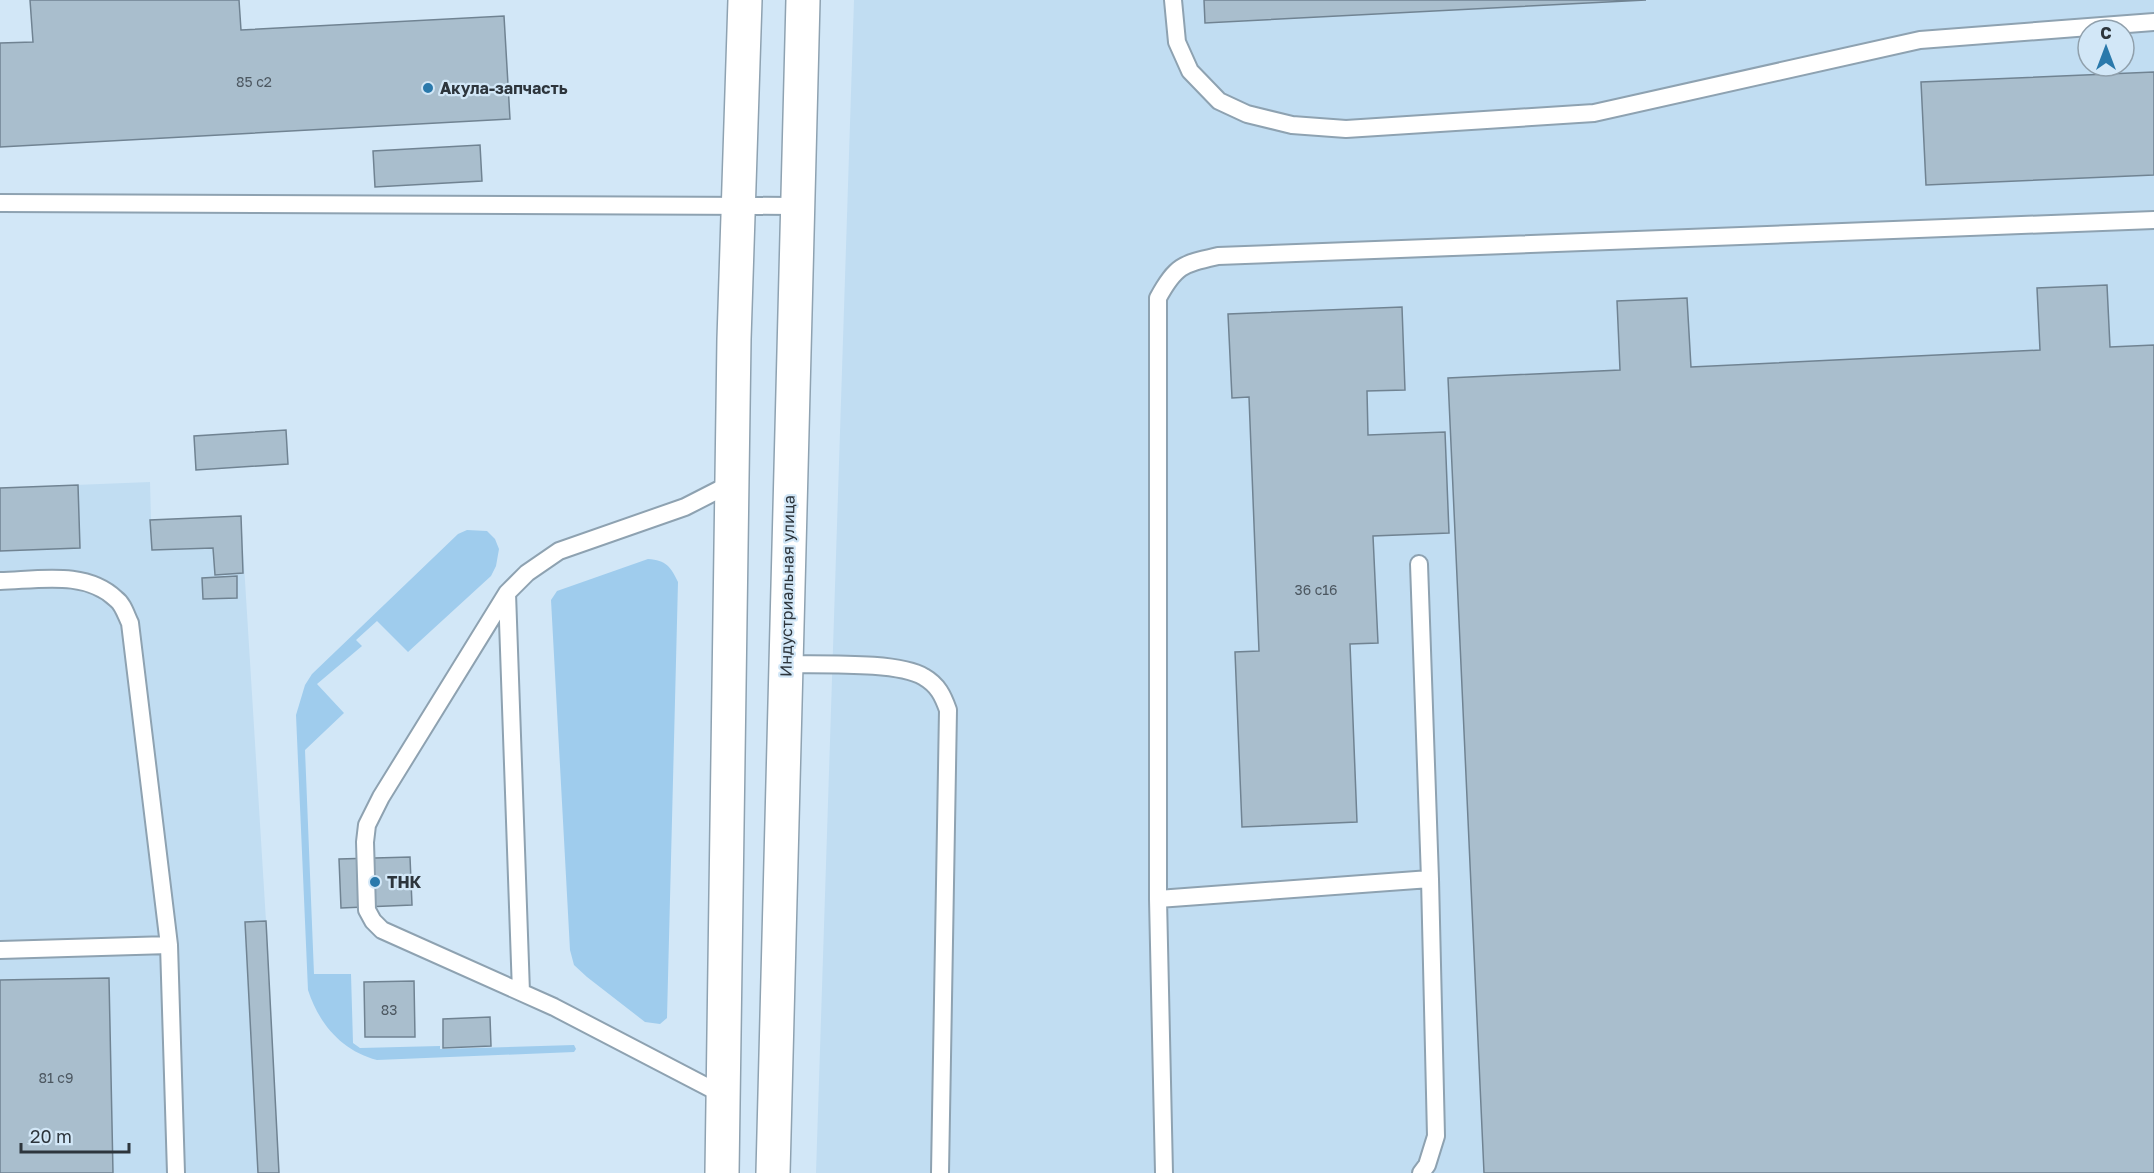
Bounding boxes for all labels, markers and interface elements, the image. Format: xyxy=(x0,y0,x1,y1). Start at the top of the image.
north arrow xyxy=(2076,18,2136,78)
text: С xyxy=(2100,23,2112,43)
house number: 85 с2 xyxy=(236,73,272,90)
place label: Акула-запчасть xyxy=(440,78,568,98)
marker: Акула-запчасть xyxy=(421,81,435,95)
street label: Индустриальная улица xyxy=(775,495,799,677)
house number: 36 с16 xyxy=(1294,581,1338,598)
place label: ТНК xyxy=(387,872,422,892)
marker: ТНК xyxy=(368,875,382,889)
house number: 83 xyxy=(381,1001,397,1018)
house number: 81 с9 xyxy=(39,1069,73,1086)
scale bar xyxy=(21,1116,129,1154)
text: 20 m xyxy=(30,1125,72,1147)

